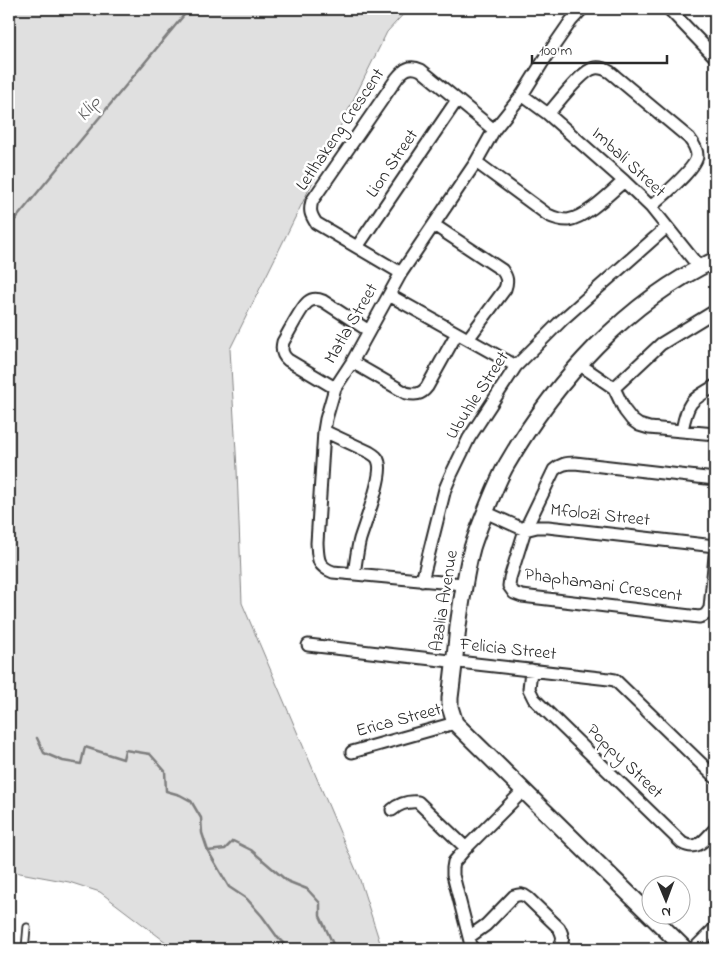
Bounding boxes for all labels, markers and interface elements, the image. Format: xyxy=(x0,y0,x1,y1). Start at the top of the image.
scale bar xyxy=(532,32,666,64)
text: 100 m xyxy=(539,40,572,62)
street label: Letlhakeng Crescent xyxy=(290,63,393,197)
water label: Klip xyxy=(70,90,108,128)
street label: Imbali Street xyxy=(585,122,671,204)
street label: Lion Street xyxy=(360,124,426,204)
street label: Matla Street xyxy=(318,279,386,369)
street label: Ubuhle Street xyxy=(440,347,516,445)
street label: Mfolozi Street xyxy=(549,498,651,534)
street label: Azalia Avenue xyxy=(424,547,466,654)
street label: Phaphamani Crescent xyxy=(522,562,684,610)
street label: Felicia Street xyxy=(458,632,557,668)
street label: Erica Street xyxy=(353,697,445,745)
street label: Poppy Street xyxy=(580,719,668,805)
north arrow xyxy=(642,876,692,926)
text: N xyxy=(661,901,671,922)

